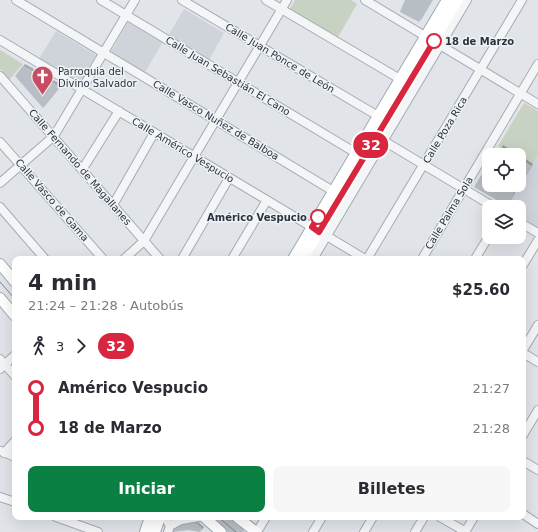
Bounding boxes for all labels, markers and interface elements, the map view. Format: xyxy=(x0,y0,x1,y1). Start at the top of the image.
street label: Calle Juan Ponce de León xyxy=(223,21,337,95)
marker: 18 de Marzo xyxy=(426,33,442,49)
street label: Calle Juan Sebastián El Cano xyxy=(164,34,292,118)
place label: 18 de Marzo xyxy=(445,36,514,47)
church icon: Parroquia del Divino Salvador xyxy=(29,64,55,97)
place label: Parroquia del Divino Salvador xyxy=(58,66,138,89)
street label: Calle Vasco Nuñez de Balboa xyxy=(151,78,281,162)
street label: Calle Poza Rica xyxy=(421,95,469,165)
street label: Calle Fernando de Magallanes xyxy=(27,107,133,227)
street label: Calle Américo Vespucio xyxy=(130,115,236,185)
line badge: 32 xyxy=(353,132,389,158)
text: 32 xyxy=(361,137,381,153)
map controls xyxy=(482,148,526,244)
button: locate xyxy=(482,148,526,192)
street label: Calle Vasco de Gama xyxy=(13,157,91,243)
street label: Calle Palma Sola xyxy=(423,175,475,251)
button: layers xyxy=(482,200,526,244)
marker: Américo Vespucio xyxy=(310,209,326,225)
place label: Américo Vespucio xyxy=(207,212,307,223)
text: 4 min xyxy=(28,270,97,295)
text: $25.60 xyxy=(452,281,510,299)
text: 21:24 – 21:28 · Autobús xyxy=(28,298,184,313)
icon: walk xyxy=(28,335,50,357)
icon: forward xyxy=(70,335,92,357)
text: 32 xyxy=(106,338,126,354)
text: 3 xyxy=(56,339,64,354)
text: Américo Vespucio xyxy=(58,379,208,397)
text: 21:27 xyxy=(473,381,510,396)
text: 18 de Marzo xyxy=(58,419,162,437)
text: 21:28 xyxy=(473,421,510,436)
button: Iniciar xyxy=(28,466,265,512)
button: Billetes xyxy=(273,466,510,512)

